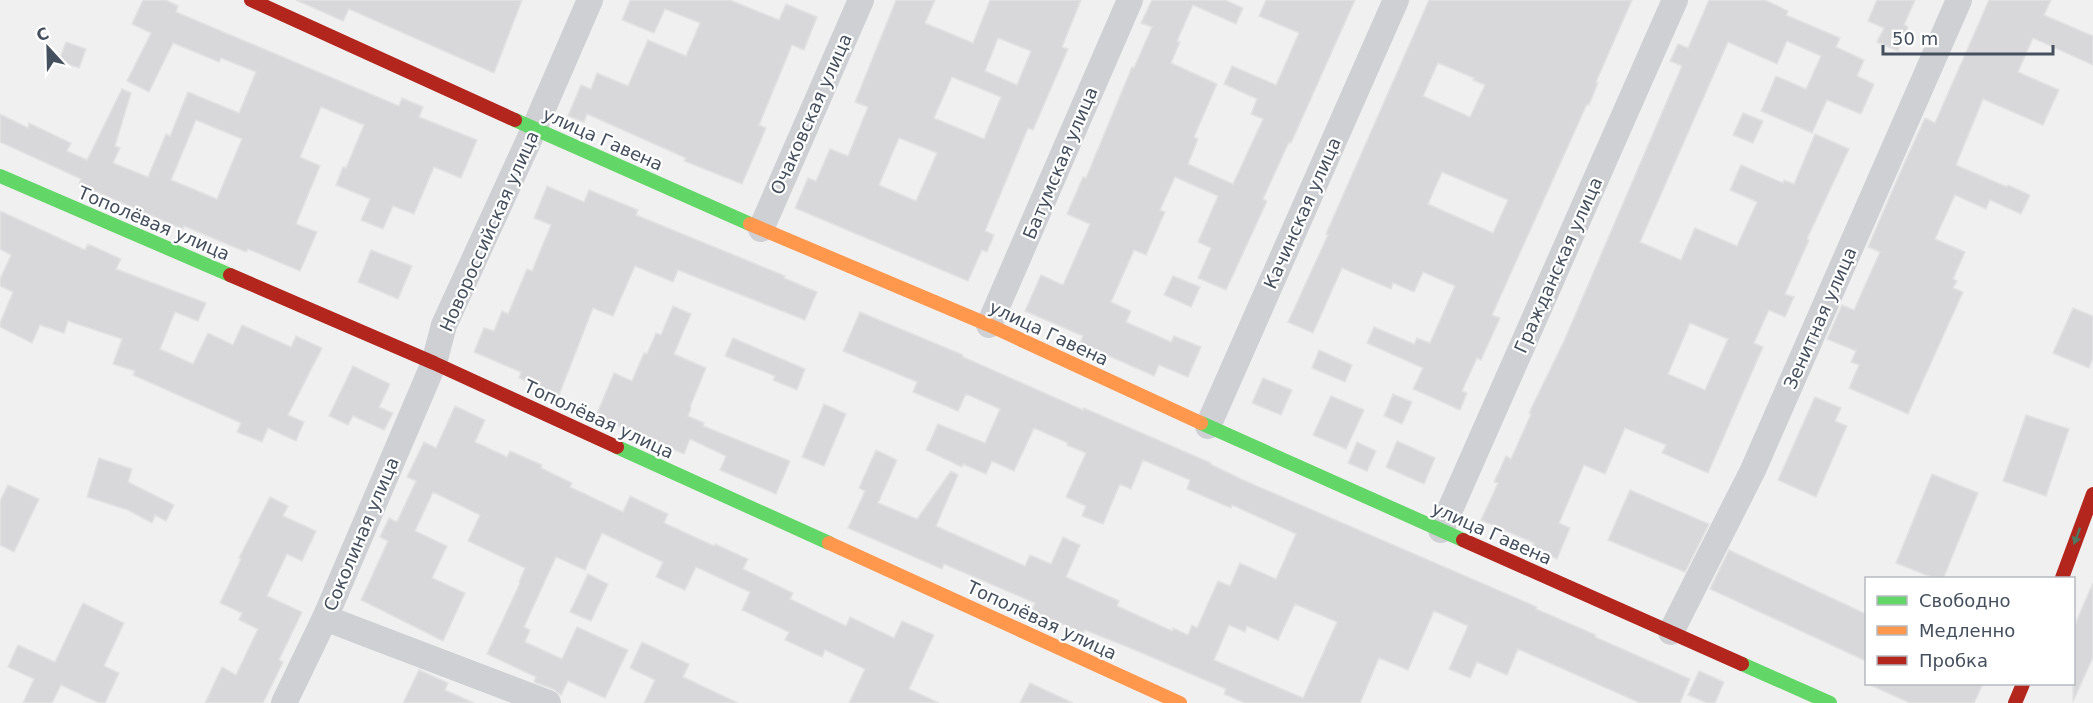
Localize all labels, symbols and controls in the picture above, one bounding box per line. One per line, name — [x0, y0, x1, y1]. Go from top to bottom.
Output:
north arrow — [18, 18, 78, 78]
scale bar — [1883, 18, 2052, 56]
text: С — [34, 24, 52, 46]
text: 50 m — [1892, 28, 1938, 49]
street label: Очаковская улица — [766, 30, 856, 198]
street label: Батумская улица — [1018, 84, 1102, 242]
street label: улица Гавена — [540, 103, 666, 175]
street label: Новороссийская улица — [435, 127, 543, 335]
street label: Качинская улица — [1259, 134, 1345, 292]
street label: Гражданская улица — [1510, 174, 1606, 356]
street label: Тополёвая улица — [74, 181, 233, 264]
street label: Зенитная улица — [1779, 244, 1861, 392]
street label: улица Гавена — [986, 296, 1112, 370]
street label: Тополёвая улица — [520, 375, 677, 463]
street label: Соколиная улица — [319, 454, 403, 614]
street label: улица Гавена — [1429, 497, 1555, 569]
one-way arrow — [2072, 527, 2082, 545]
street label: Тополёвая улица — [963, 576, 1120, 664]
legend — [1865, 577, 2075, 685]
text: Свободно — [1919, 590, 2011, 611]
text: Медленно — [1919, 620, 2015, 641]
text: Пробка — [1919, 650, 1988, 671]

